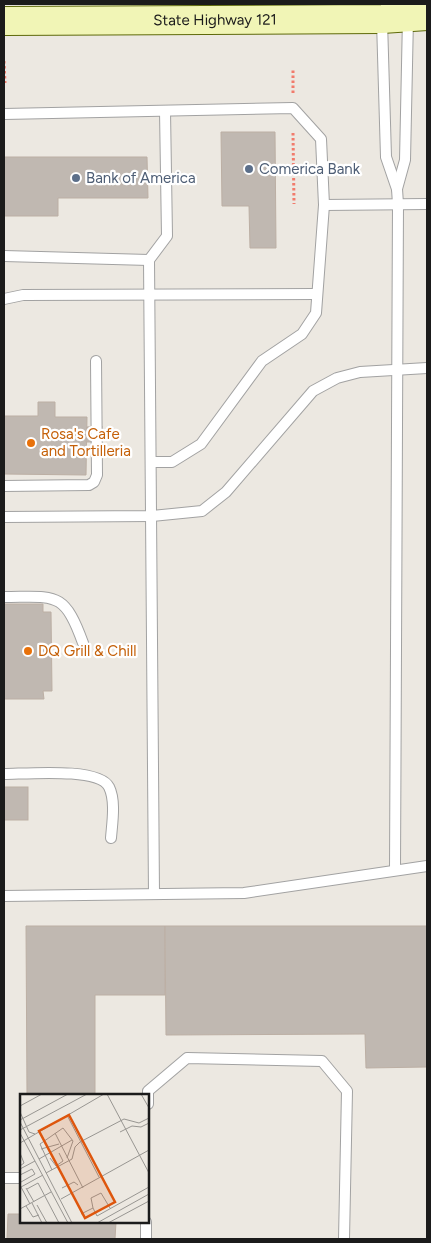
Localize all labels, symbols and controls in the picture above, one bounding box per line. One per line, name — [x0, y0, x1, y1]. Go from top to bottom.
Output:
street label: State Highway 121 — [153, 11, 277, 29]
place label: Comerica Bank — [259, 160, 361, 178]
marker: Comerica Bank — [243, 163, 255, 175]
place label: Bank of America — [86, 169, 196, 187]
marker: Bank of America — [70, 172, 82, 184]
place label: Rosa's Cafe and Tortilleria — [41, 425, 131, 460]
marker: Rosa's Cafe and Tortilleria — [25, 437, 37, 449]
place label: DQ Grill & Chill — [38, 642, 137, 660]
marker: DQ Grill & Chill — [22, 645, 34, 657]
inset map — [20, 1094, 149, 1223]

